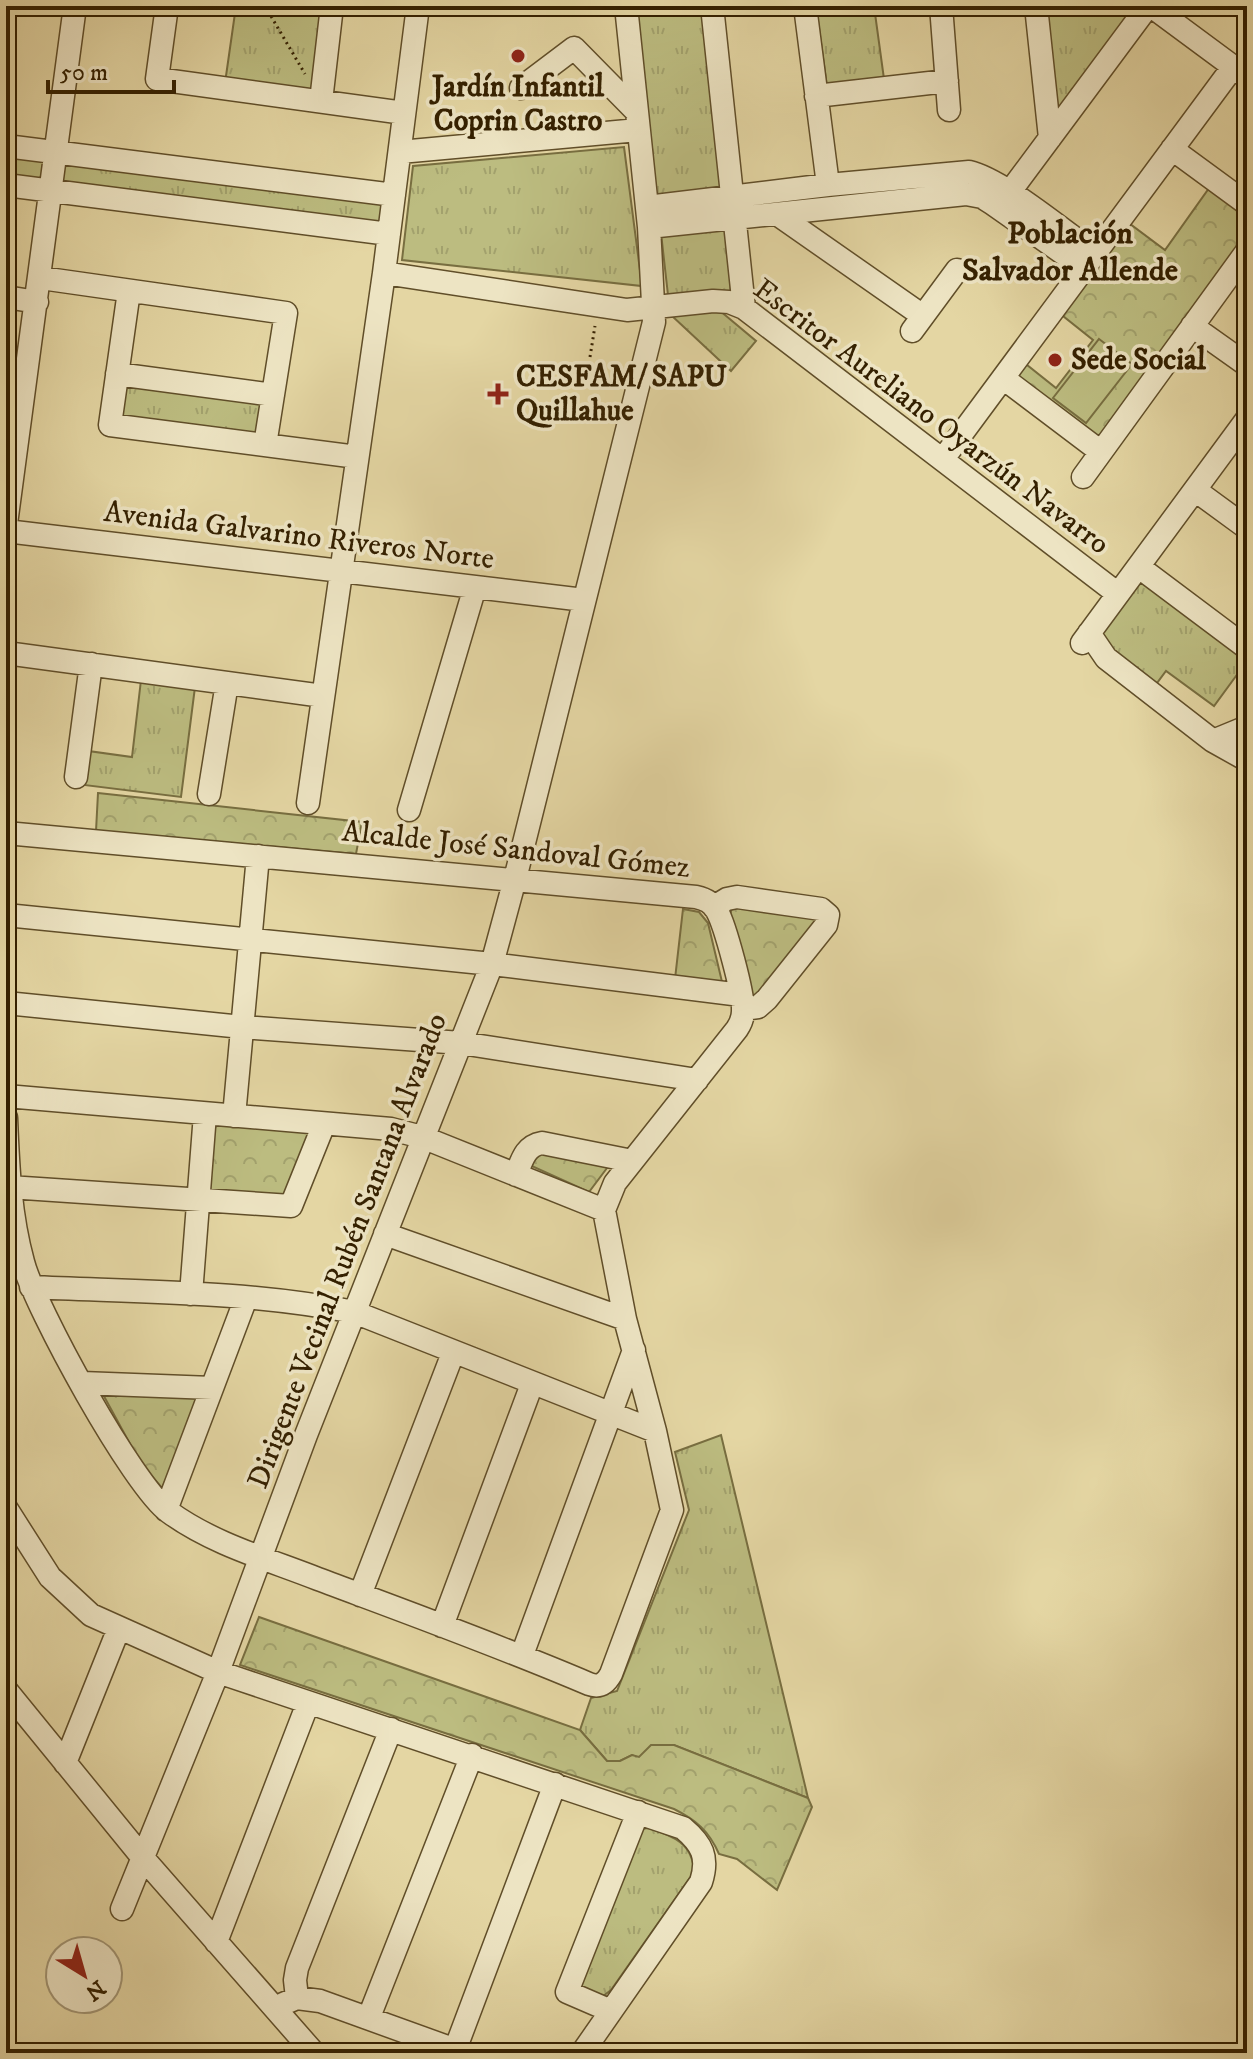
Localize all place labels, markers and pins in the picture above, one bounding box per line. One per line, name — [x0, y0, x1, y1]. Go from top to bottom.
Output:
marker: Jardín Infantil Coprin Castro — [509, 47, 527, 65]
place label: Jardín Infantil Coprin Castro — [429, 69, 605, 140]
place label: Sede Social — [1071, 342, 1207, 379]
marker: Sede Social — [1046, 351, 1064, 369]
place label: CESFAM/ SAPU Quillahue — [516, 359, 727, 430]
marker: CESFAM/ SAPU Quillahue — [487, 383, 509, 405]

